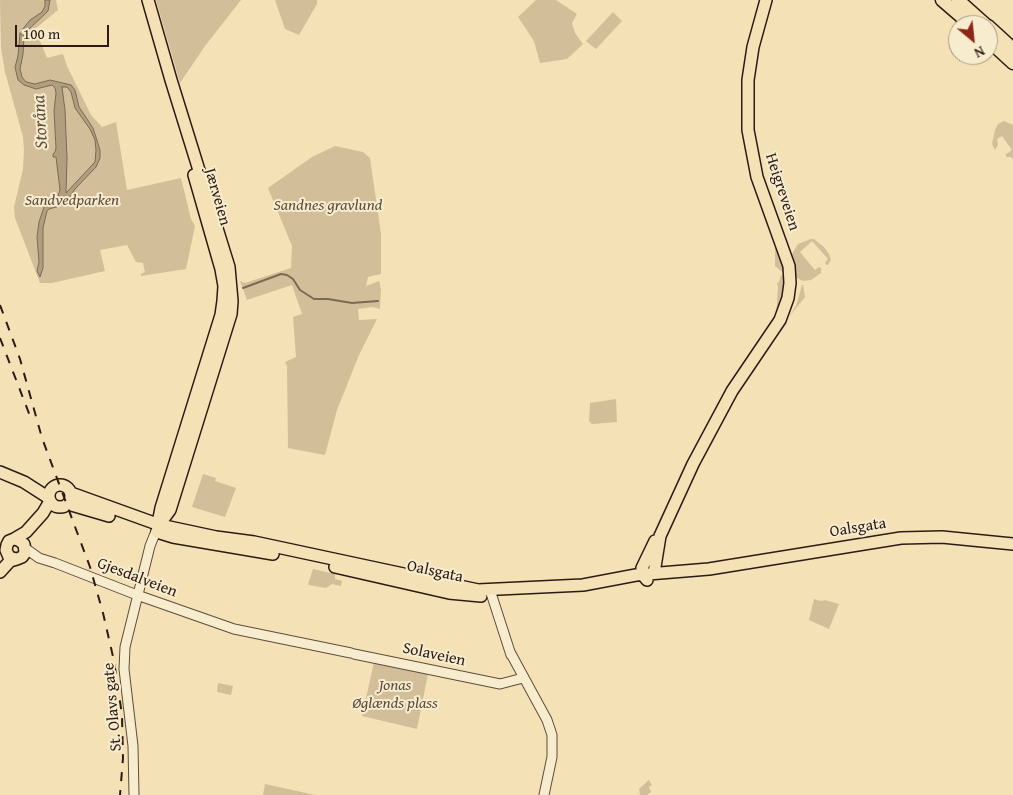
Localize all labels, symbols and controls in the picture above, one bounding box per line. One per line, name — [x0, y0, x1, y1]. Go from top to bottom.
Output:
scale bar — [18, 15, 111, 47]
north arrow — [948, 15, 998, 65]
text: 100 m — [23, 23, 60, 44]
text: N — [971, 41, 988, 63]
water label: Storåna — [29, 95, 53, 149]
street label: Heigreveien — [760, 151, 804, 233]
street label: Jærveien — [200, 166, 234, 228]
park label: Sandvedparken — [25, 191, 119, 211]
park label: Sandnes gravlund — [274, 196, 382, 216]
street label: Oalsgata — [828, 514, 888, 542]
street label: Gjesdalveien — [94, 554, 180, 602]
street label: Oalsgata — [405, 557, 465, 587]
street label: Solaveien — [401, 639, 467, 671]
street label: St. Olavs gate — [100, 662, 126, 752]
park label: Jonas Øglænds plass — [352, 676, 438, 714]

